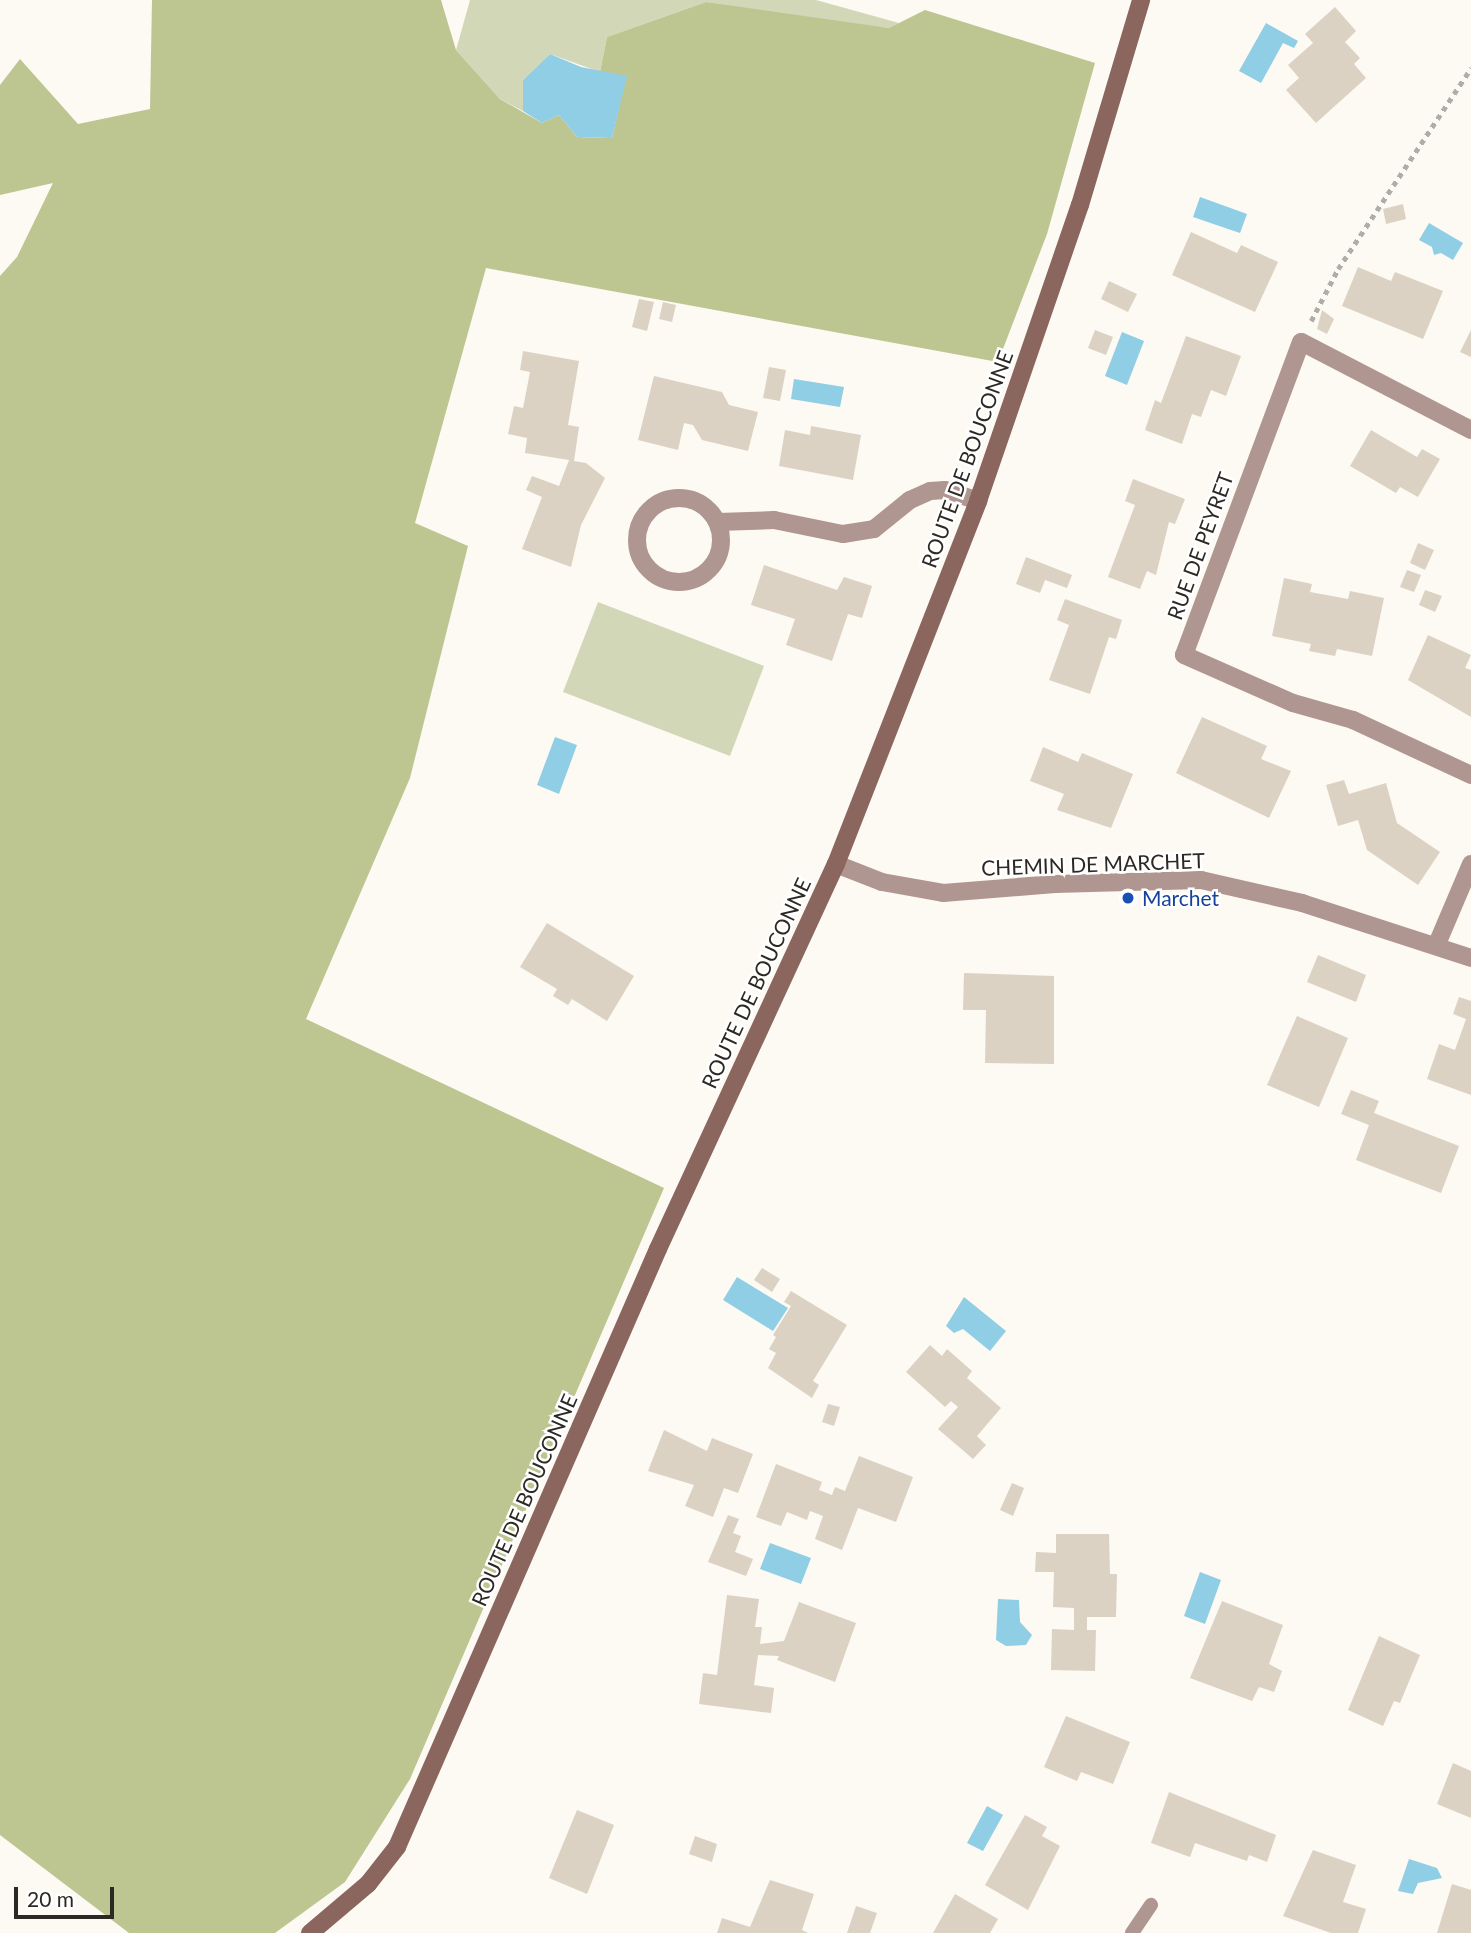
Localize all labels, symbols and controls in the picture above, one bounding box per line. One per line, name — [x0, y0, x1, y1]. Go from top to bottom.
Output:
street label: ROUTE DE BOUCONNE — [916, 347, 1018, 571]
street label: RUE DE PEYRET — [1162, 469, 1238, 623]
street label: CHEMIN DE MARCHET — [981, 848, 1205, 880]
street label: ROUTE DE BOUCONNE — [696, 874, 816, 1092]
place label: Marchet — [1142, 885, 1219, 911]
marker: Marchet — [1120, 890, 1136, 906]
street label: ROUTE DE BOUCONNE — [466, 1390, 582, 1610]
scale bar — [18, 1874, 117, 1918]
text: 20 m — [27, 1886, 74, 1911]

